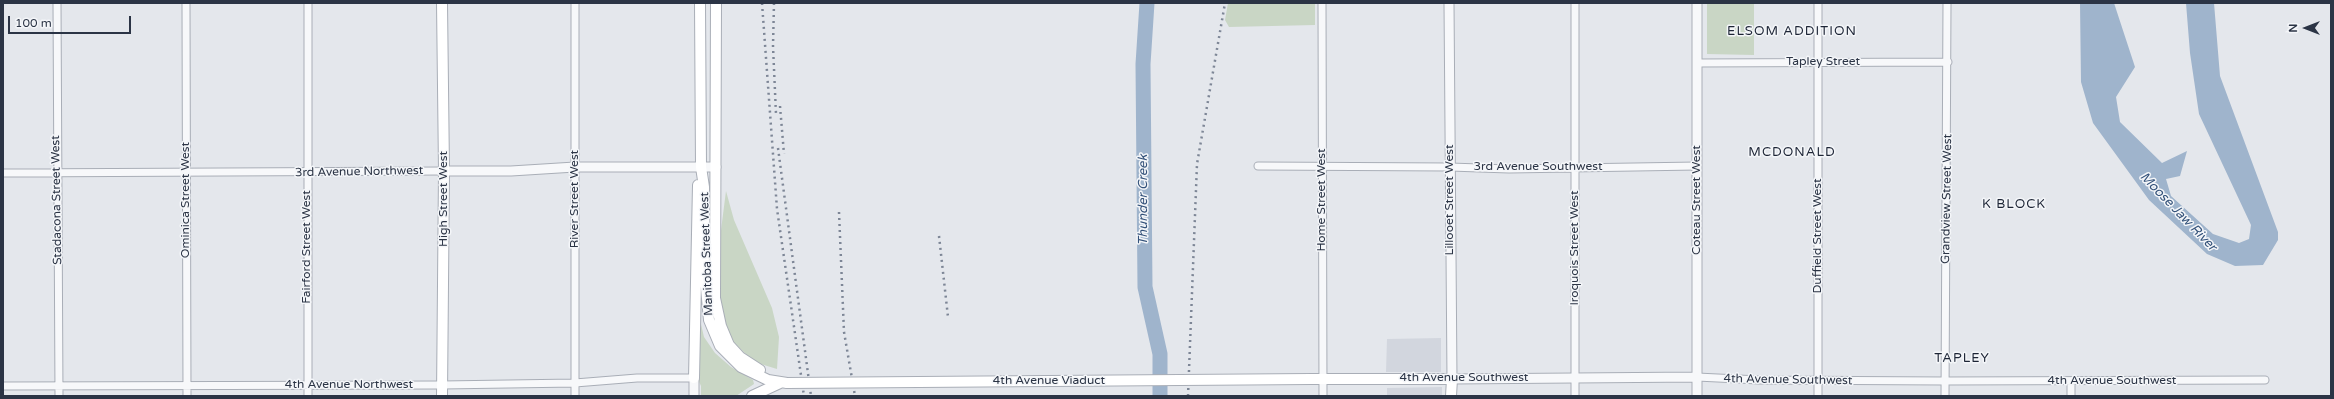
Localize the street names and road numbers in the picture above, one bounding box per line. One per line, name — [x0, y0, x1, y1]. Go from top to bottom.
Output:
street label: Tapley Street — [1786, 55, 1860, 69]
street label: Grandview Street West — [1939, 134, 1955, 264]
street label: Stadacona Street West — [49, 135, 65, 265]
street label: Ominica Street West — [179, 142, 193, 258]
street label: Lillooet Street West — [1443, 144, 1457, 256]
street label: Coteau Street West — [1690, 145, 1704, 255]
street label: Home Street West — [1315, 148, 1329, 252]
street label: River Street West — [568, 150, 582, 248]
street label: High Street West — [437, 151, 451, 247]
street label: 3rd Avenue Southwest — [1474, 160, 1602, 174]
street label: 3rd Avenue Northwest — [295, 164, 423, 180]
street label: Duffield Street West — [1811, 178, 1825, 294]
street label: Fairford Street West — [300, 190, 314, 304]
street label: Iroquois Street West — [1568, 190, 1582, 306]
street label: Manitoba Street West — [698, 192, 716, 316]
street label: 4th Avenue Southwest — [1400, 371, 1528, 385]
street label: 4th Avenue Southwest — [1723, 372, 1853, 388]
street label: 4th Avenue Viaduct — [993, 374, 1105, 388]
street label: 4th Avenue Southwest — [2048, 374, 2176, 388]
street label: 4th Avenue Northwest — [285, 378, 413, 392]

